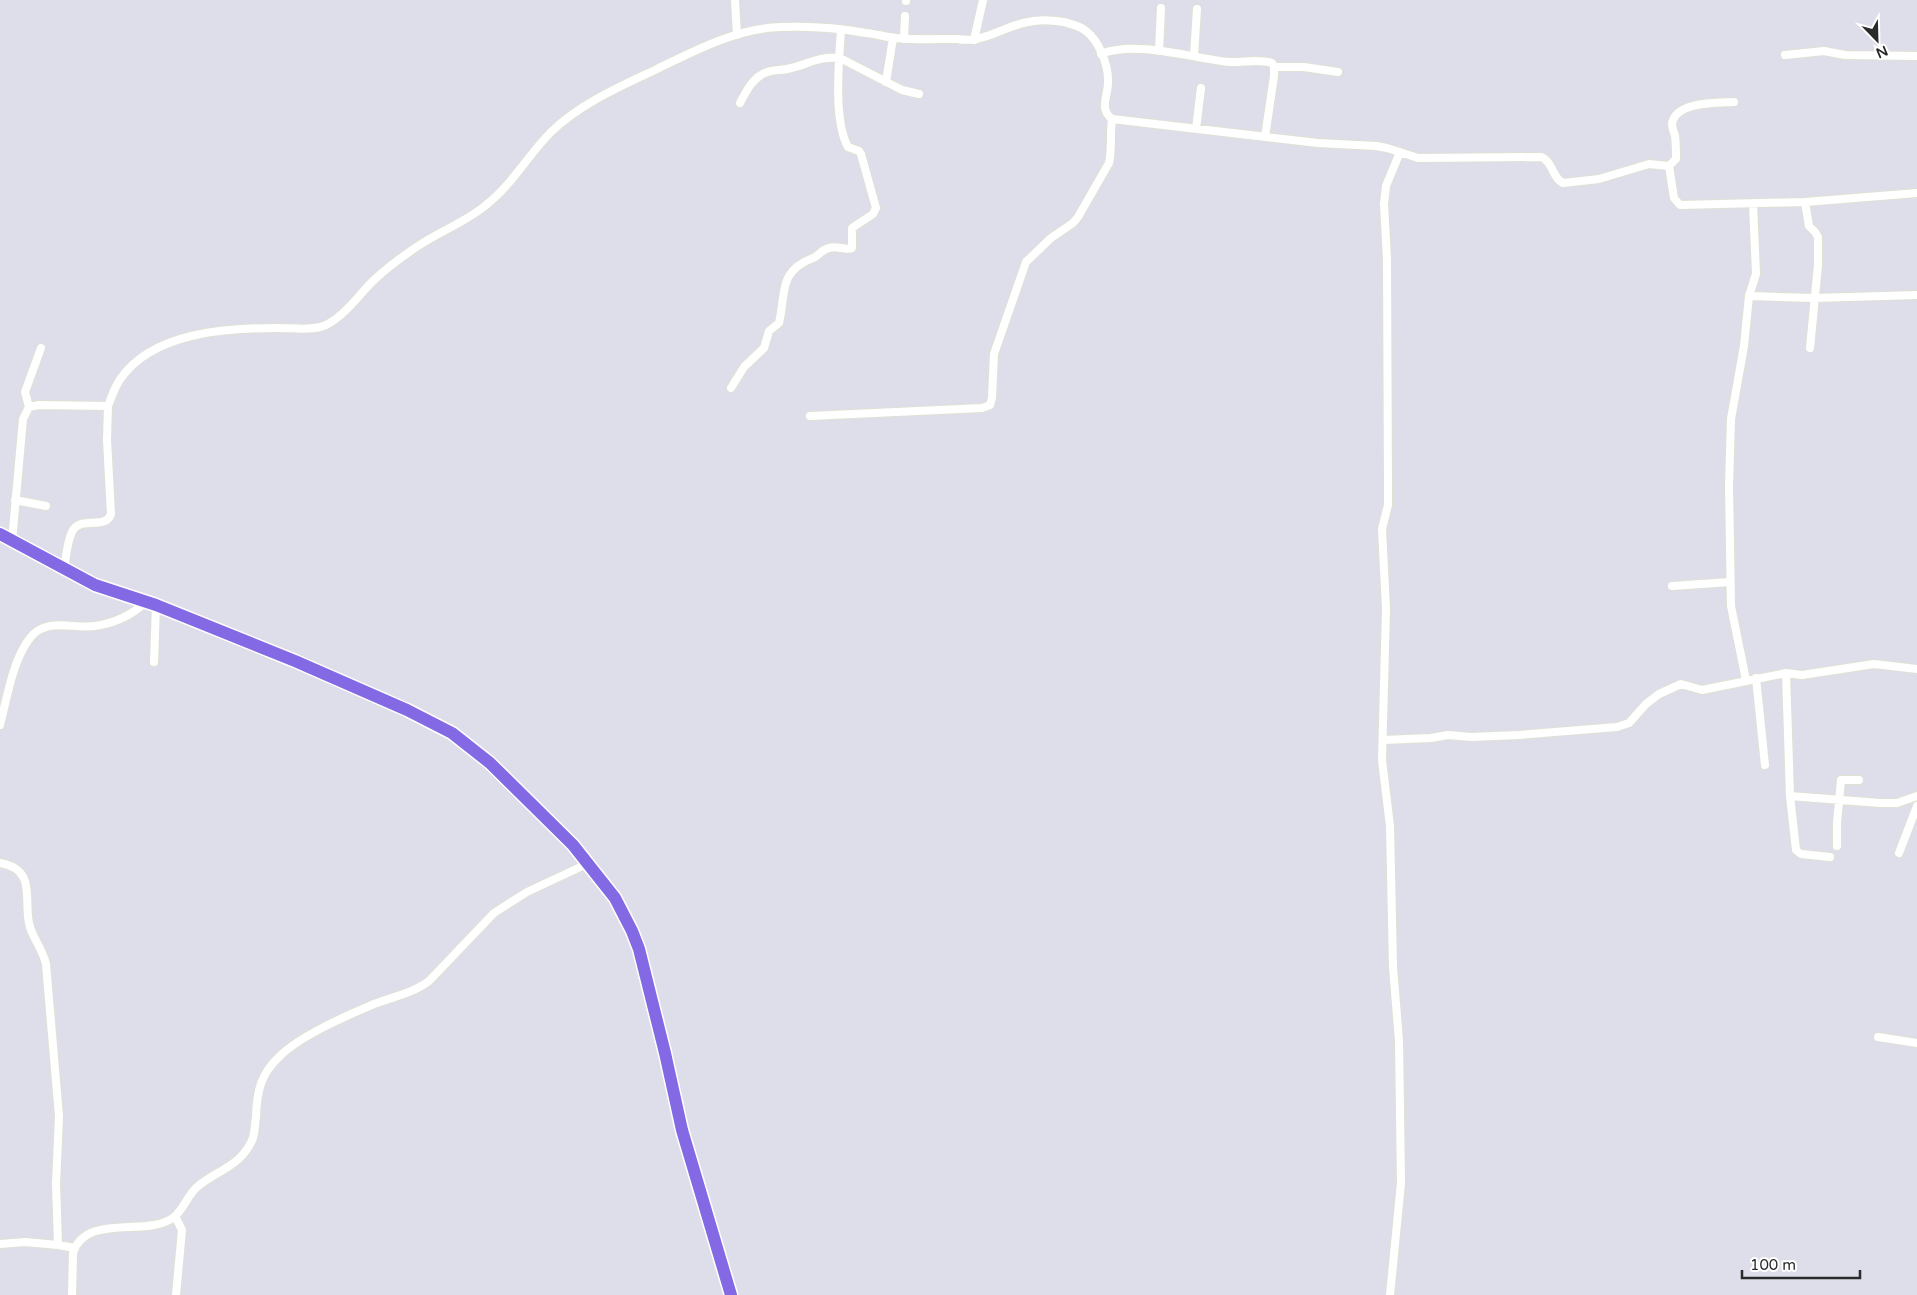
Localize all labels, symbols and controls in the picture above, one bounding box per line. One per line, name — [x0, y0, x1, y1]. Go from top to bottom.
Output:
north arrow — [1852, 15, 1902, 65]
text: N — [1873, 41, 1890, 62]
scale bar — [1742, 1248, 1860, 1280]
text: 100 m — [1750, 1256, 1796, 1274]

